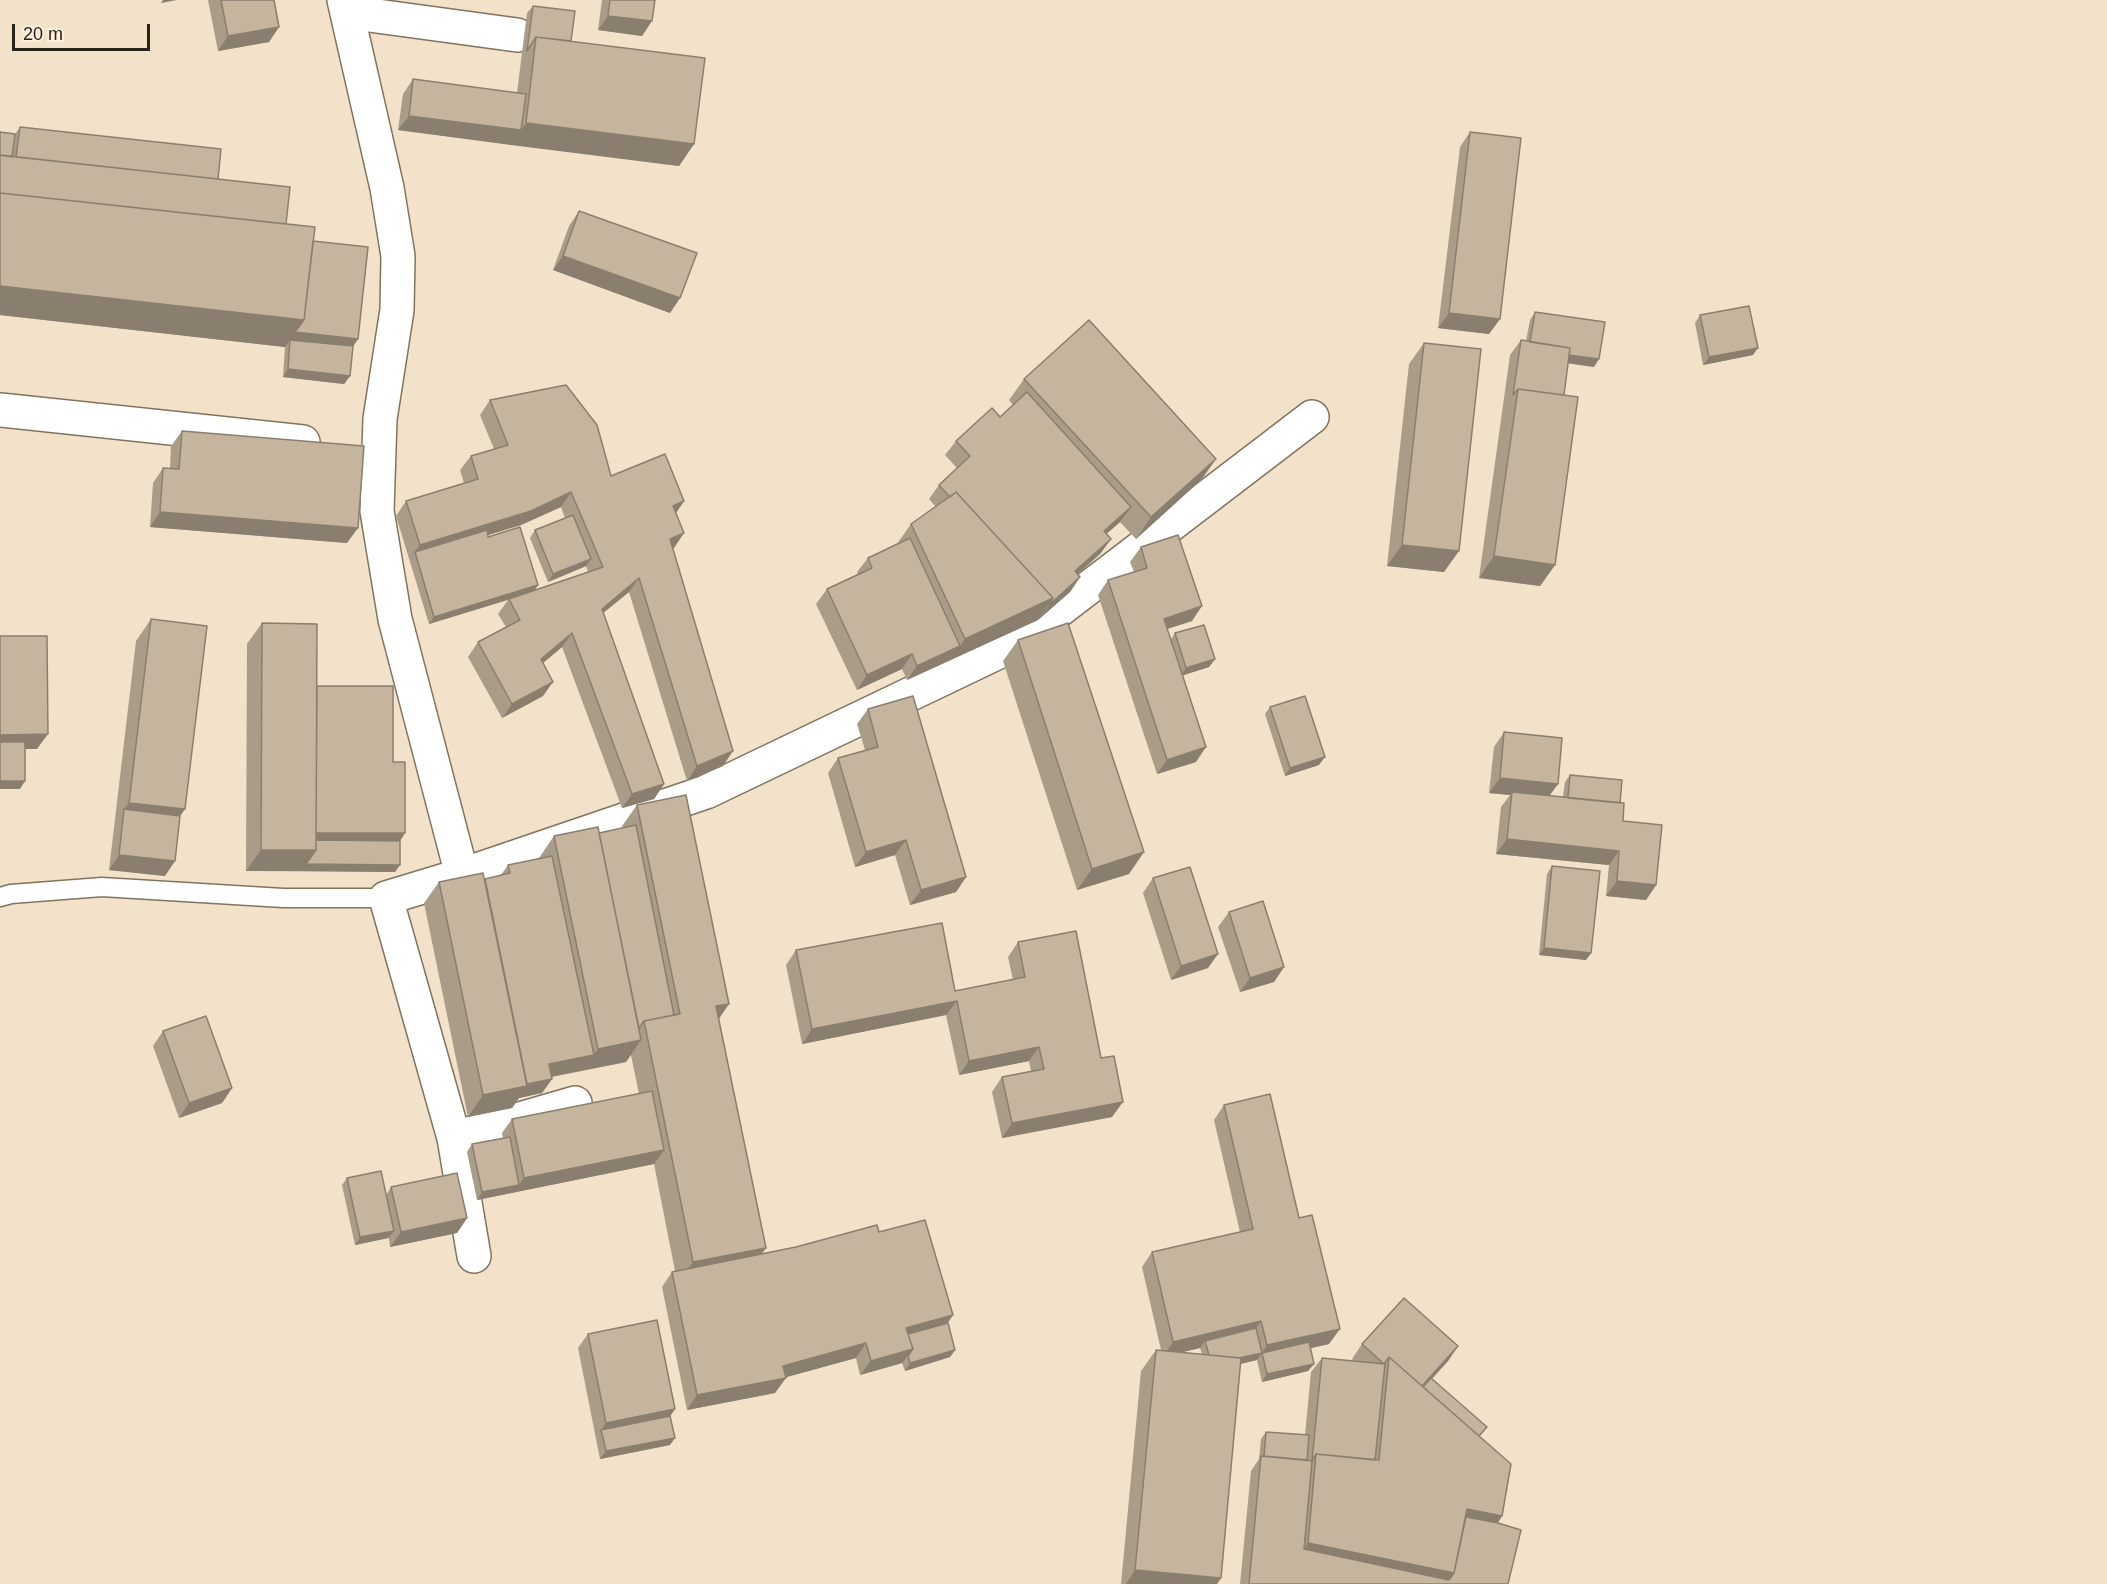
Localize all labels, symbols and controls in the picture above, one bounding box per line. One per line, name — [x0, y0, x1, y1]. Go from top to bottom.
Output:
scale bar — [15, 12, 153, 50]
text: 20 m — [23, 24, 63, 44]

